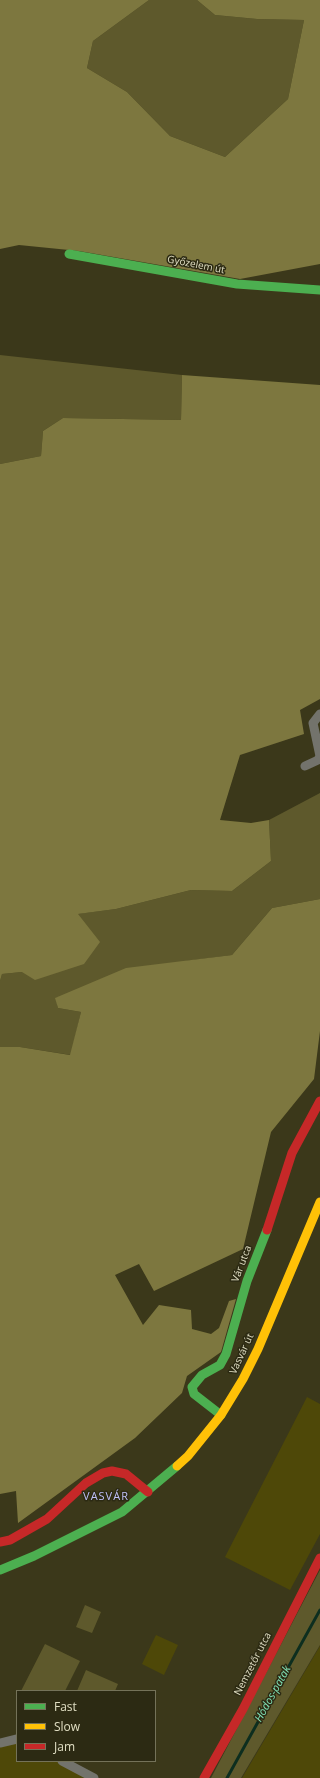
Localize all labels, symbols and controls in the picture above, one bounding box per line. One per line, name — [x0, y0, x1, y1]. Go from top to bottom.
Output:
street label: Győzelem út — [166, 254, 226, 276]
street label: Vár utca — [230, 1244, 254, 1284]
street label: Vasvár út — [227, 1332, 257, 1376]
district label: VASVÁR — [83, 1490, 129, 1504]
street label: Nemzetőr utca — [232, 1631, 274, 1697]
water label: Hódos-patak — [252, 1664, 294, 1724]
legend — [16, 1690, 156, 1762]
text: Fast — [54, 1698, 77, 1715]
text: Slow — [54, 1718, 80, 1735]
text: Jam — [54, 1738, 75, 1755]

